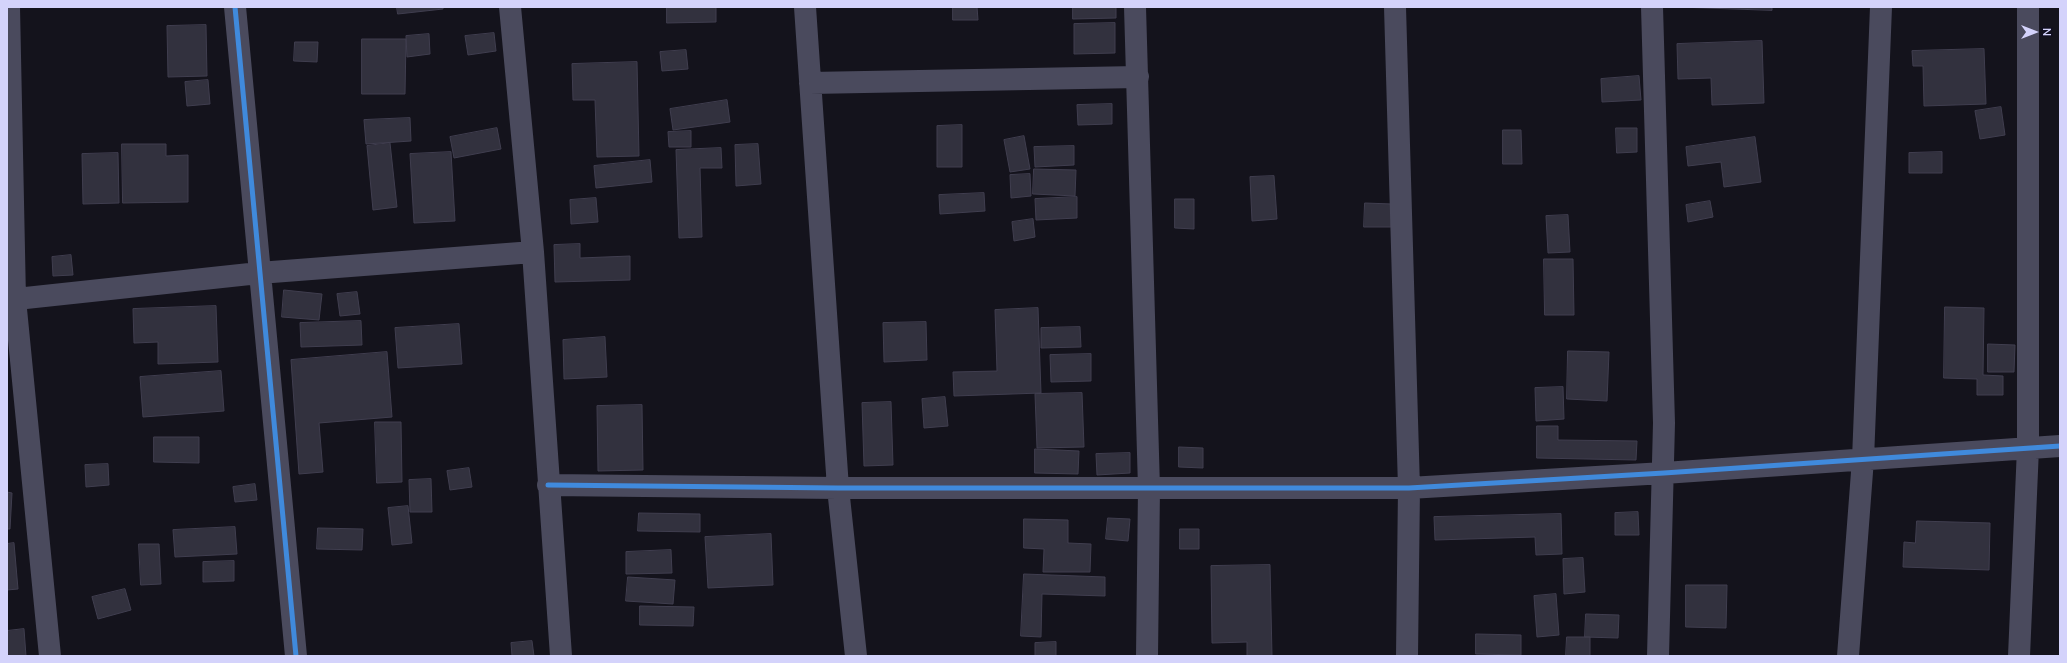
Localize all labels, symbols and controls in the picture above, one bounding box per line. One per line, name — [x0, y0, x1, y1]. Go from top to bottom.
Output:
north arrow — [2015, 12, 2055, 52]
text: N — [2041, 28, 2054, 36]

